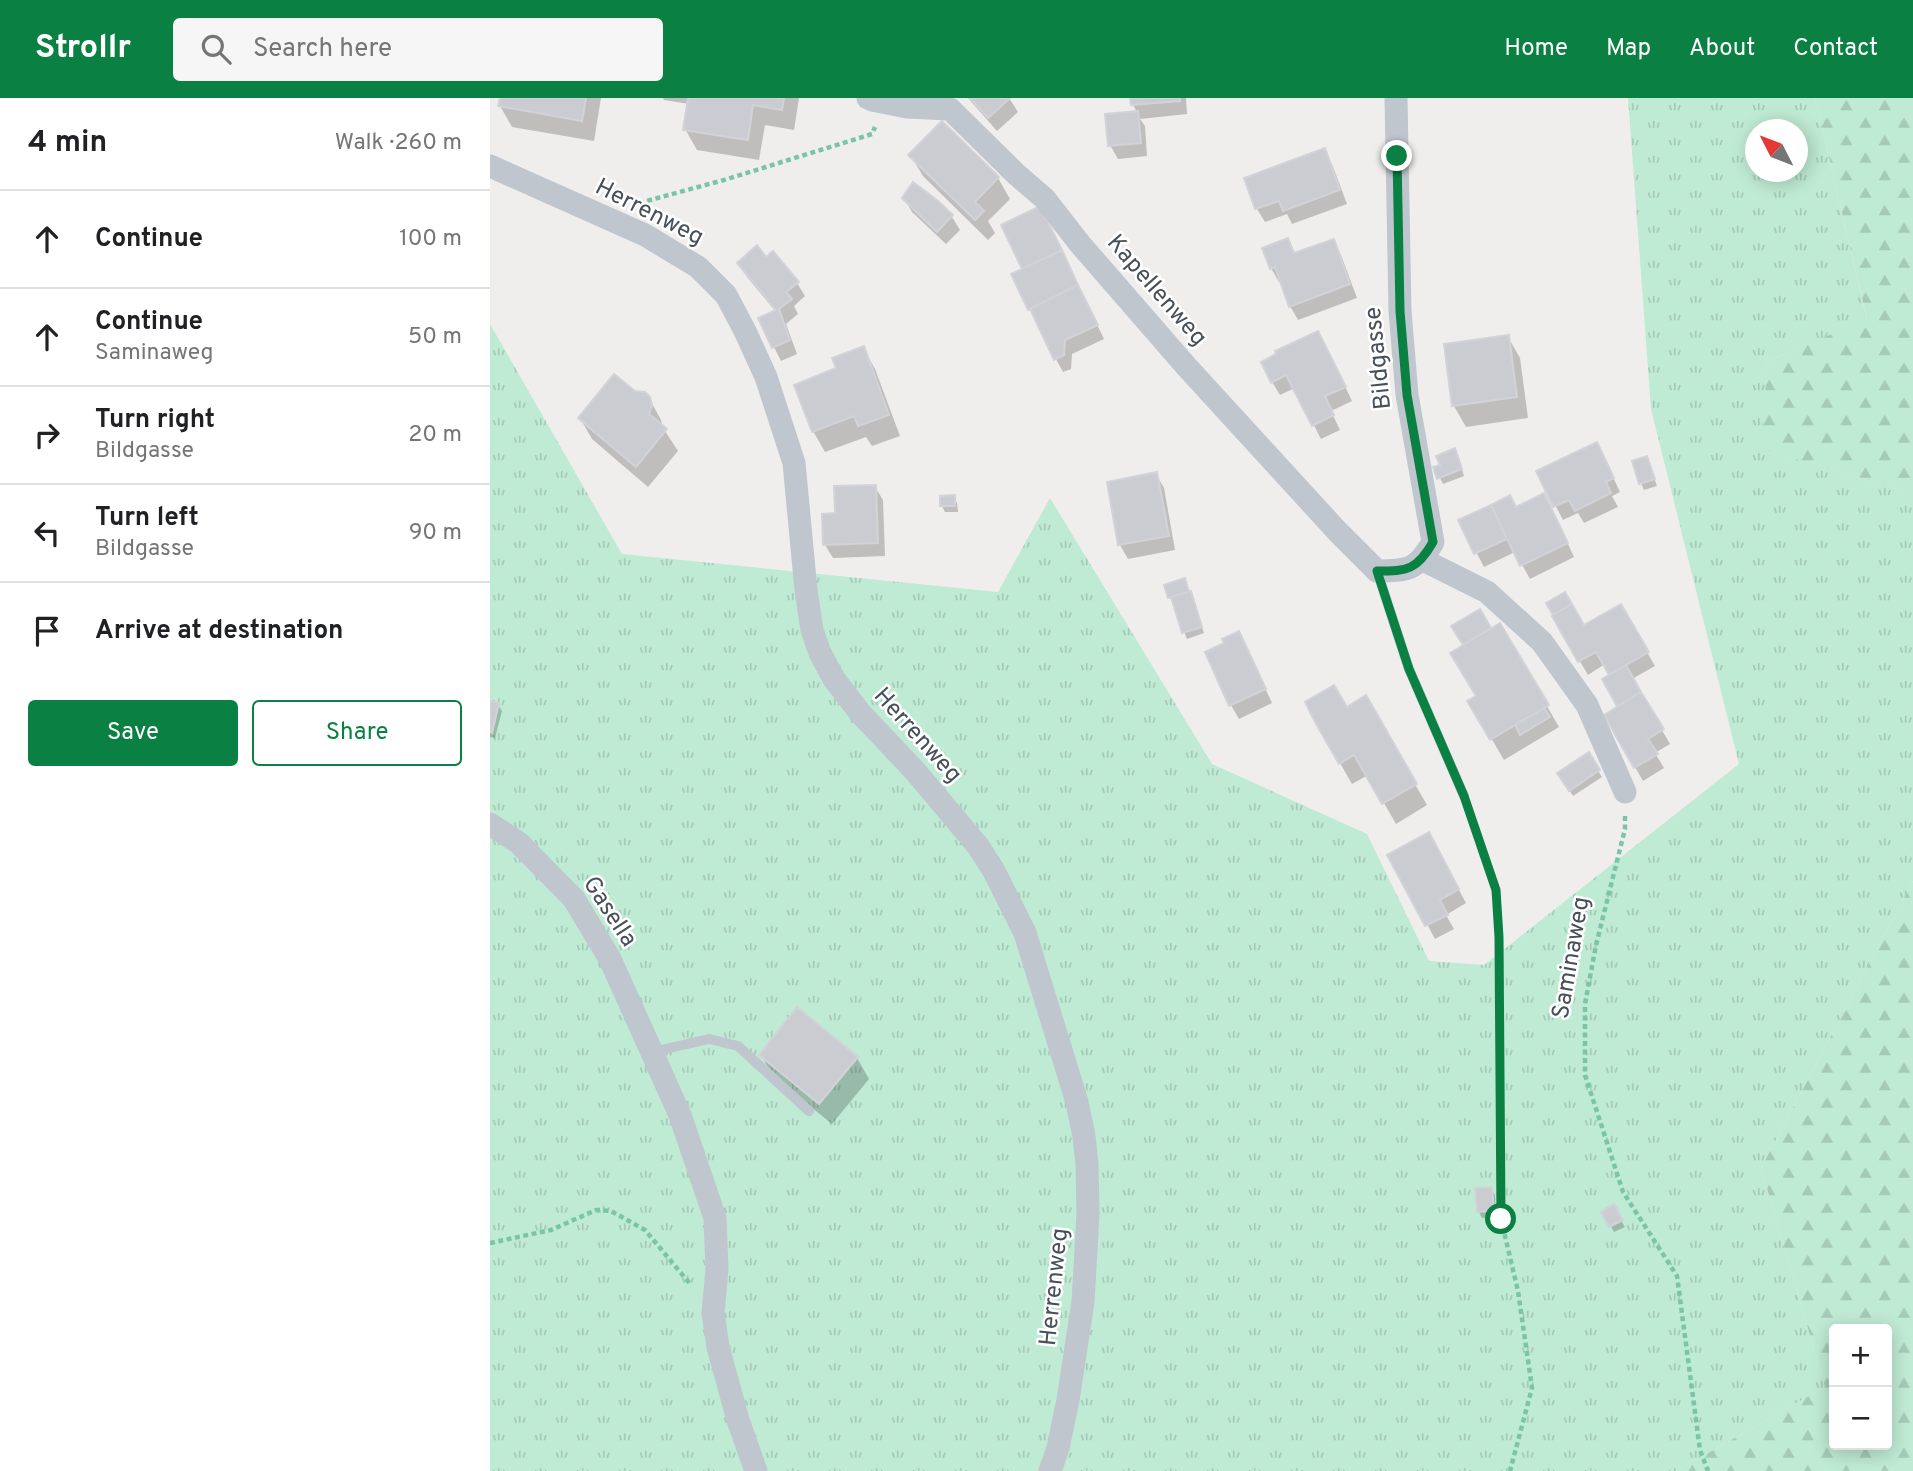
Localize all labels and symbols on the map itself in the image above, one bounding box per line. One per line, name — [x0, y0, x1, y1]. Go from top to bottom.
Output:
north arrow — [1745, 119, 1808, 182]
route end — [1381, 140, 1412, 171]
street label: Herrenweg — [590, 173, 708, 253]
street label: Kapellenweg — [1099, 229, 1213, 353]
street label: Bildgasse — [1359, 305, 1399, 411]
street label: Herrenweg — [866, 682, 968, 790]
street label: Gasella — [575, 871, 643, 953]
street label: Saminaweg — [1547, 895, 1597, 1021]
route start — [1485, 1203, 1516, 1234]
street label: Herrenweg — [1034, 1227, 1076, 1347]

